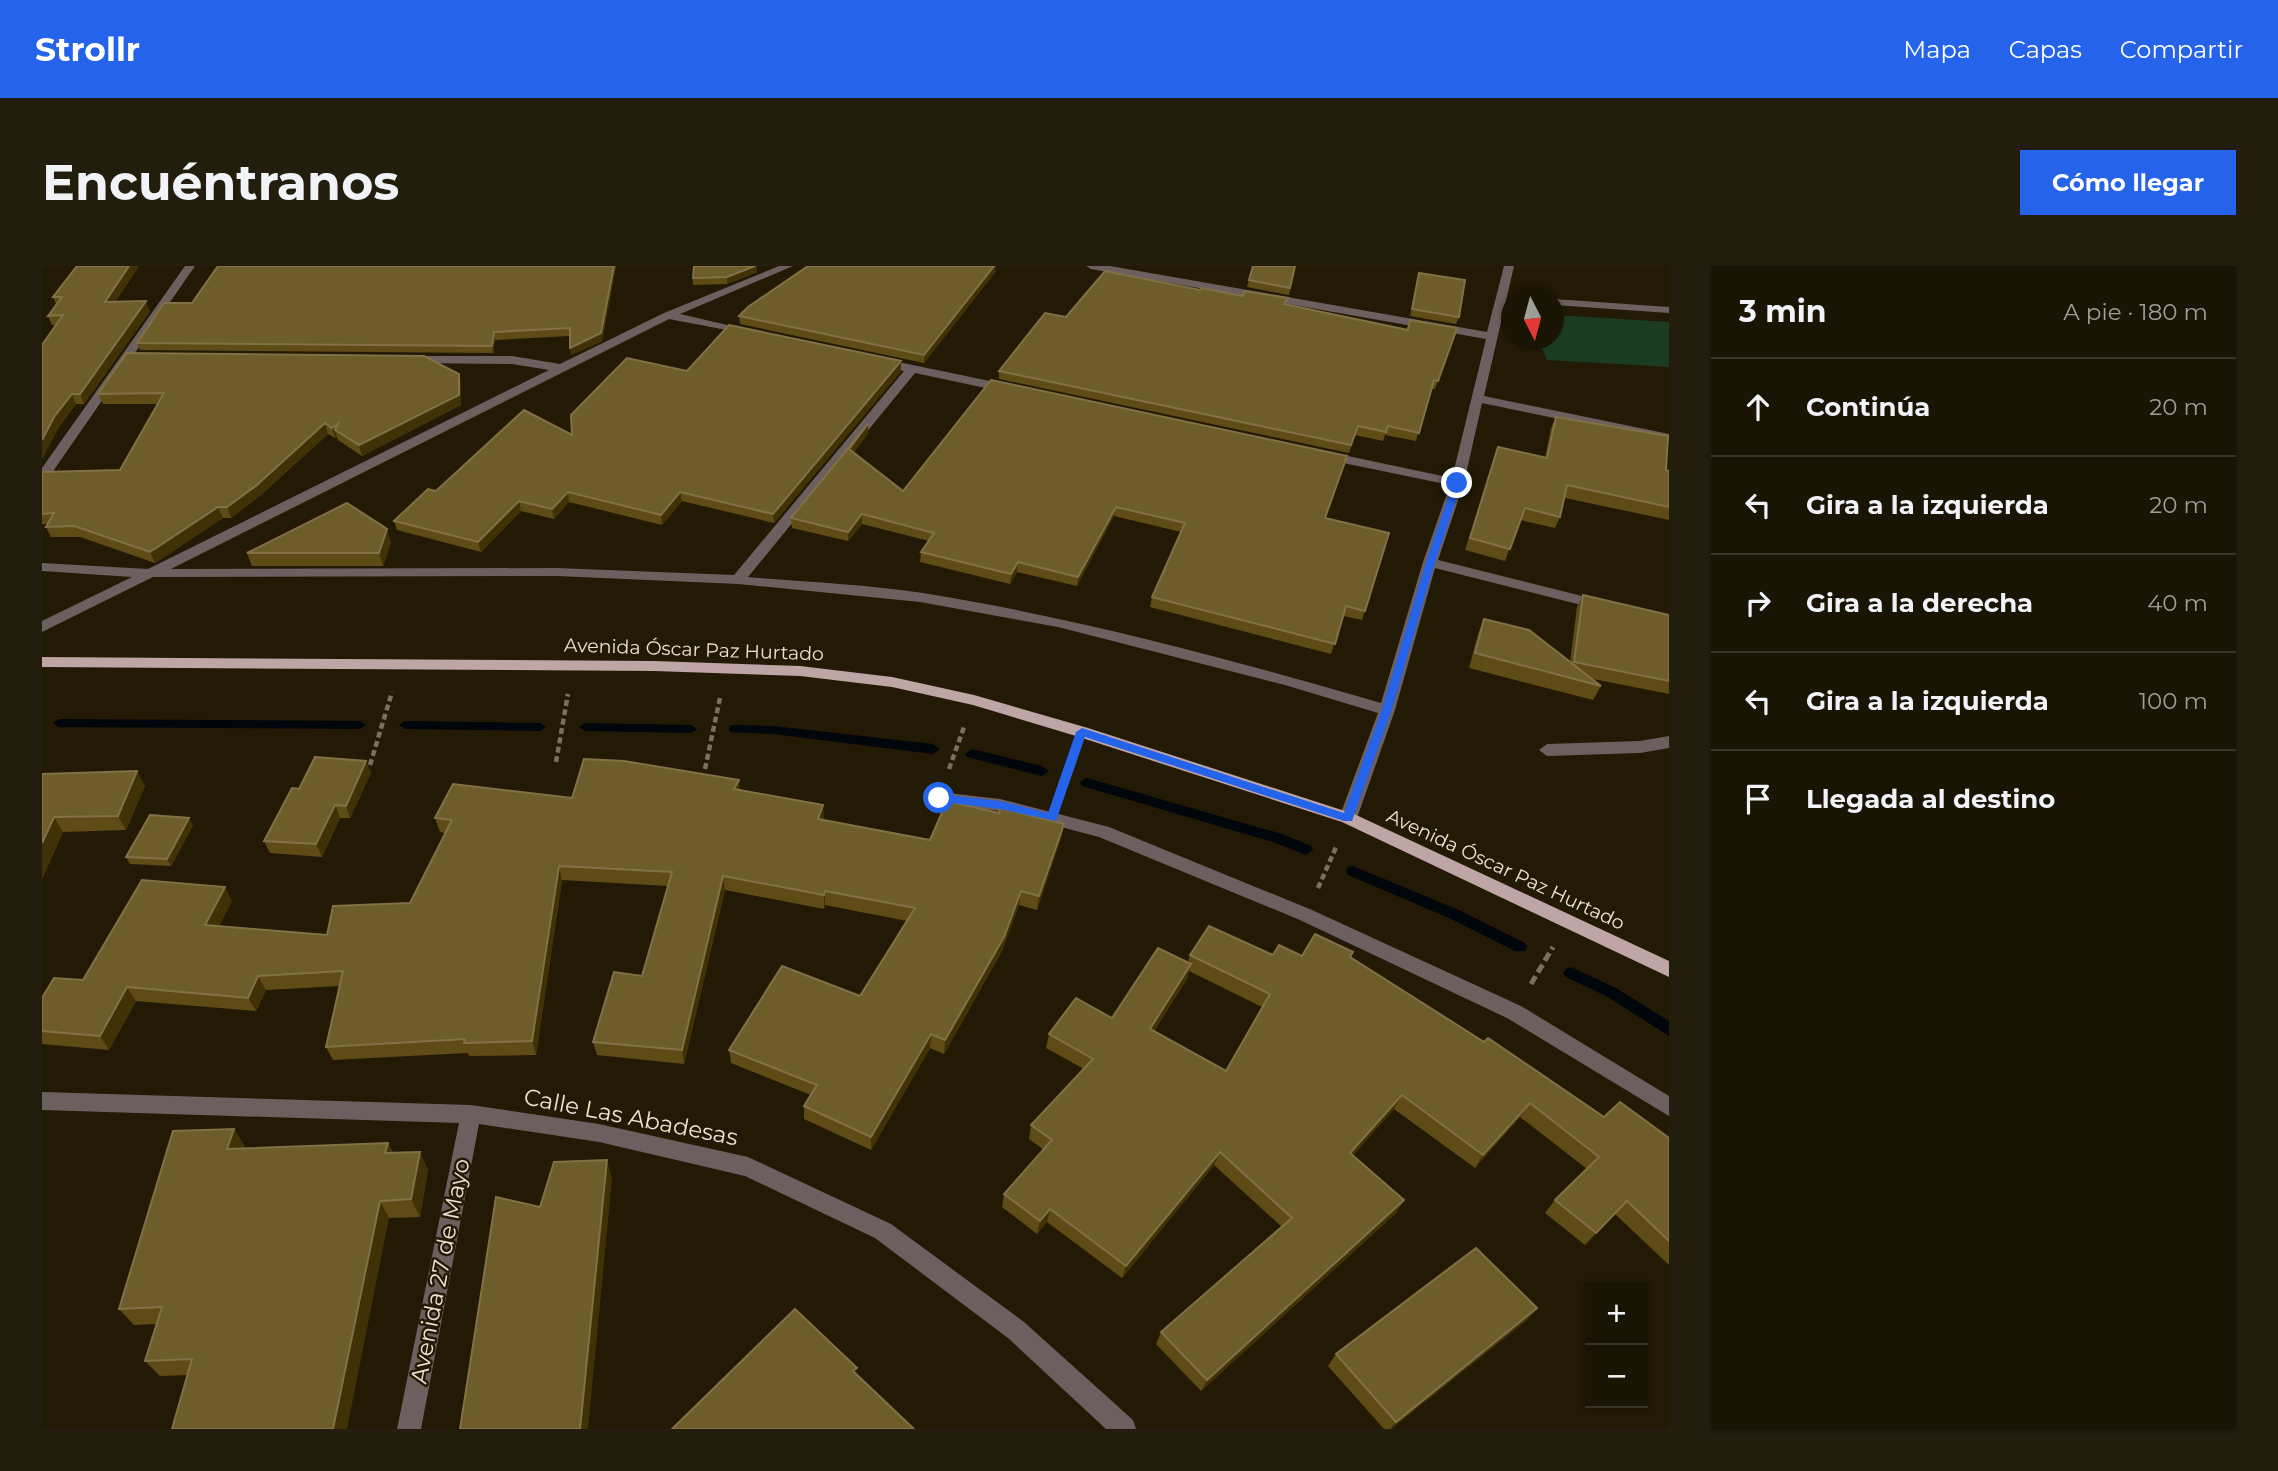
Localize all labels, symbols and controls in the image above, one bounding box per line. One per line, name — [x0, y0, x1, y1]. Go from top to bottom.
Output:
text: Strollr — [35, 29, 140, 69]
text: Mapa — [1903, 35, 1971, 64]
text: Capas — [2009, 35, 2082, 64]
text: Compartir — [2120, 35, 2243, 64]
button: Cómo llegar — [2020, 150, 2236, 215]
text: Encuéntranos — [42, 153, 399, 212]
north arrow — [1501, 287, 1564, 350]
text: 3 min — [1739, 293, 1826, 330]
text: A pie · 180 m — [2063, 298, 2208, 326]
icon: ahead — [1739, 388, 1777, 426]
text: Continúa — [1806, 391, 1930, 423]
text: 20 m — [2149, 393, 2208, 421]
route end — [1441, 467, 1472, 498]
icon: left — [1739, 486, 1777, 524]
text: Gira a la izquierda — [1806, 489, 2049, 521]
text: 20 m — [2149, 491, 2208, 519]
icon: right — [1739, 584, 1777, 622]
text: Gira a la derecha — [1806, 587, 2033, 619]
text: 40 m — [2147, 589, 2208, 617]
street label: Avenida Óscar Paz Hurtado — [564, 633, 824, 666]
icon: left — [1739, 682, 1777, 720]
text: Gira a la izquierda — [1806, 685, 2049, 717]
text: 100 m — [2139, 687, 2208, 715]
icon: arrive — [1739, 780, 1777, 818]
route start — [923, 782, 954, 813]
text: Llegada al destino — [1806, 783, 2055, 815]
street label: Avenida Óscar Paz Hurtado — [1383, 804, 1629, 935]
street label: Calle Las Abadesas — [522, 1083, 740, 1151]
street label: Avenida 27 de Mayo — [404, 1156, 476, 1386]
map controls — [1585, 1282, 1648, 1408]
button: + — [1585, 1282, 1648, 1345]
button: − — [1585, 1345, 1648, 1408]

